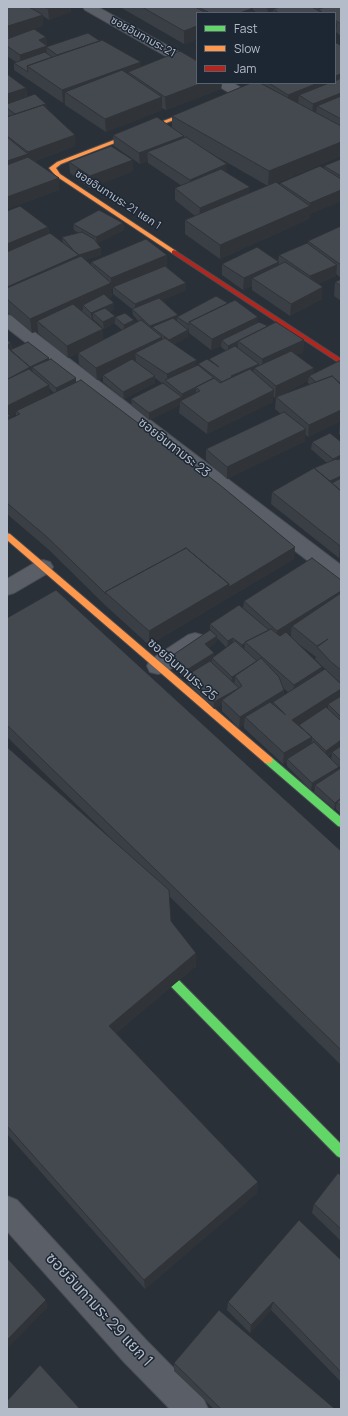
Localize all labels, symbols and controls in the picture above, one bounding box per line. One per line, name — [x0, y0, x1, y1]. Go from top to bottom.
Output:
legend — [196, 12, 336, 84]
street label: ซอยอินทามระ 21 — [108, 14, 178, 60]
text: Fast — [234, 20, 258, 37]
text: Slow — [234, 40, 260, 57]
text: Jam — [234, 60, 256, 77]
street label: ซอยอินทามระ 21 แยก 1 — [73, 167, 163, 233]
street label: ซอยอินทามระ 23 — [135, 415, 213, 481]
street label: ซอยอินทามระ 25 — [144, 635, 220, 705]
street label: ซอยอินทามระ 29 แยก 1 — [41, 1249, 157, 1371]

